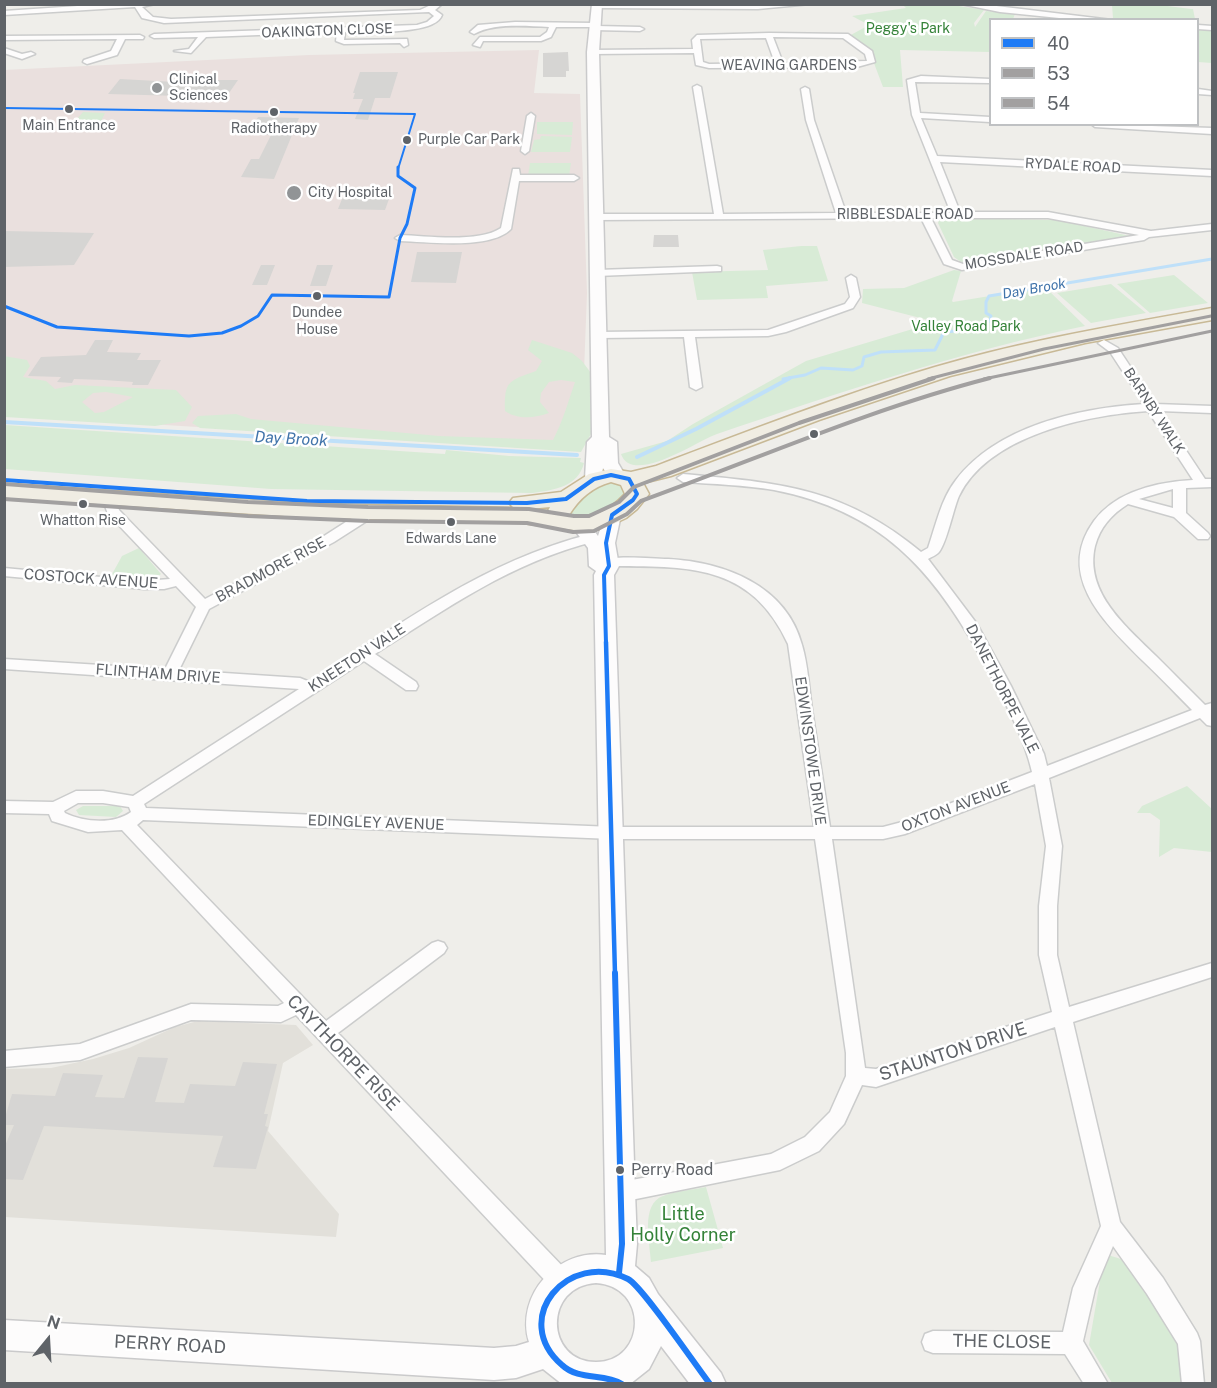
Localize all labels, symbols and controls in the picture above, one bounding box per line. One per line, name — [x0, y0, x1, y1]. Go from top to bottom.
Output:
legend — [989, 18, 1199, 126]
street label: OAKINGTON CLOSE — [261, 20, 393, 42]
park label: Peggy's Park — [866, 21, 950, 37]
text: 40 — [1047, 33, 1069, 54]
street label: WEAVING GARDENS — [721, 58, 857, 74]
text: 53 — [1047, 63, 1070, 84]
place label: Clinical Sciences — [169, 72, 228, 104]
marker: Clinical Sciences — [150, 81, 164, 95]
text: 54 — [1047, 93, 1070, 114]
marker: Main Entrance — [63, 103, 75, 115]
marker: Radiotherapy — [268, 106, 280, 118]
place label: Main Entrance — [22, 118, 116, 134]
place label: Radiotherapy — [231, 121, 317, 137]
place label: Purple Car Park — [418, 132, 520, 148]
marker: Purple Car Park — [401, 134, 413, 146]
street label: RYDALE ROAD — [1025, 155, 1121, 177]
marker: City Hospital — [285, 184, 303, 202]
place label: City Hospital — [308, 185, 392, 201]
street label: RIBBLESDALE ROAD — [837, 207, 973, 223]
street label: MOSSDALE ROAD — [964, 238, 1084, 274]
water label: Day Brook — [1001, 275, 1067, 303]
marker: Dundee House — [311, 290, 323, 302]
place label: Dundee House — [292, 305, 342, 338]
park label: Valley Road Park — [911, 319, 1021, 335]
street label: BARNBY WALK — [1120, 365, 1188, 457]
water label: Day Brook — [254, 427, 328, 451]
unlabelled marker — [808, 428, 820, 440]
marker: Whatton Rise — [77, 498, 89, 510]
place label: Whatton Rise — [40, 513, 126, 529]
marker: Edwards Lane — [445, 516, 457, 528]
place label: Edwards Lane — [405, 531, 497, 547]
street label: BRADMORE RISE — [213, 533, 329, 607]
street label: COSTOCK AVENUE — [23, 565, 159, 593]
street label: KNEETON VALE — [305, 620, 409, 696]
street label: DANETHORPE VALE — [962, 621, 1042, 757]
street label: FLINTHAM DRIVE — [95, 661, 221, 687]
street label: EDWINSTOWE DRIVE — [791, 675, 829, 827]
street label: OXTON AVENUE — [899, 778, 1013, 836]
street label: EDINGLEY AVENUE — [307, 812, 445, 834]
street label: CAYTHORPE RISE — [282, 991, 404, 1115]
street label: STAUNTON DRIVE — [876, 1018, 1030, 1086]
place label: Perry Road — [631, 1160, 713, 1180]
marker: Perry Road — [614, 1164, 626, 1176]
park label: Little Holly Corner — [630, 1203, 736, 1246]
north arrow — [18, 1310, 78, 1370]
text: N — [45, 1311, 63, 1333]
street label: THE CLOSE — [952, 1330, 1052, 1354]
street label: PERRY ROAD — [113, 1331, 227, 1359]

